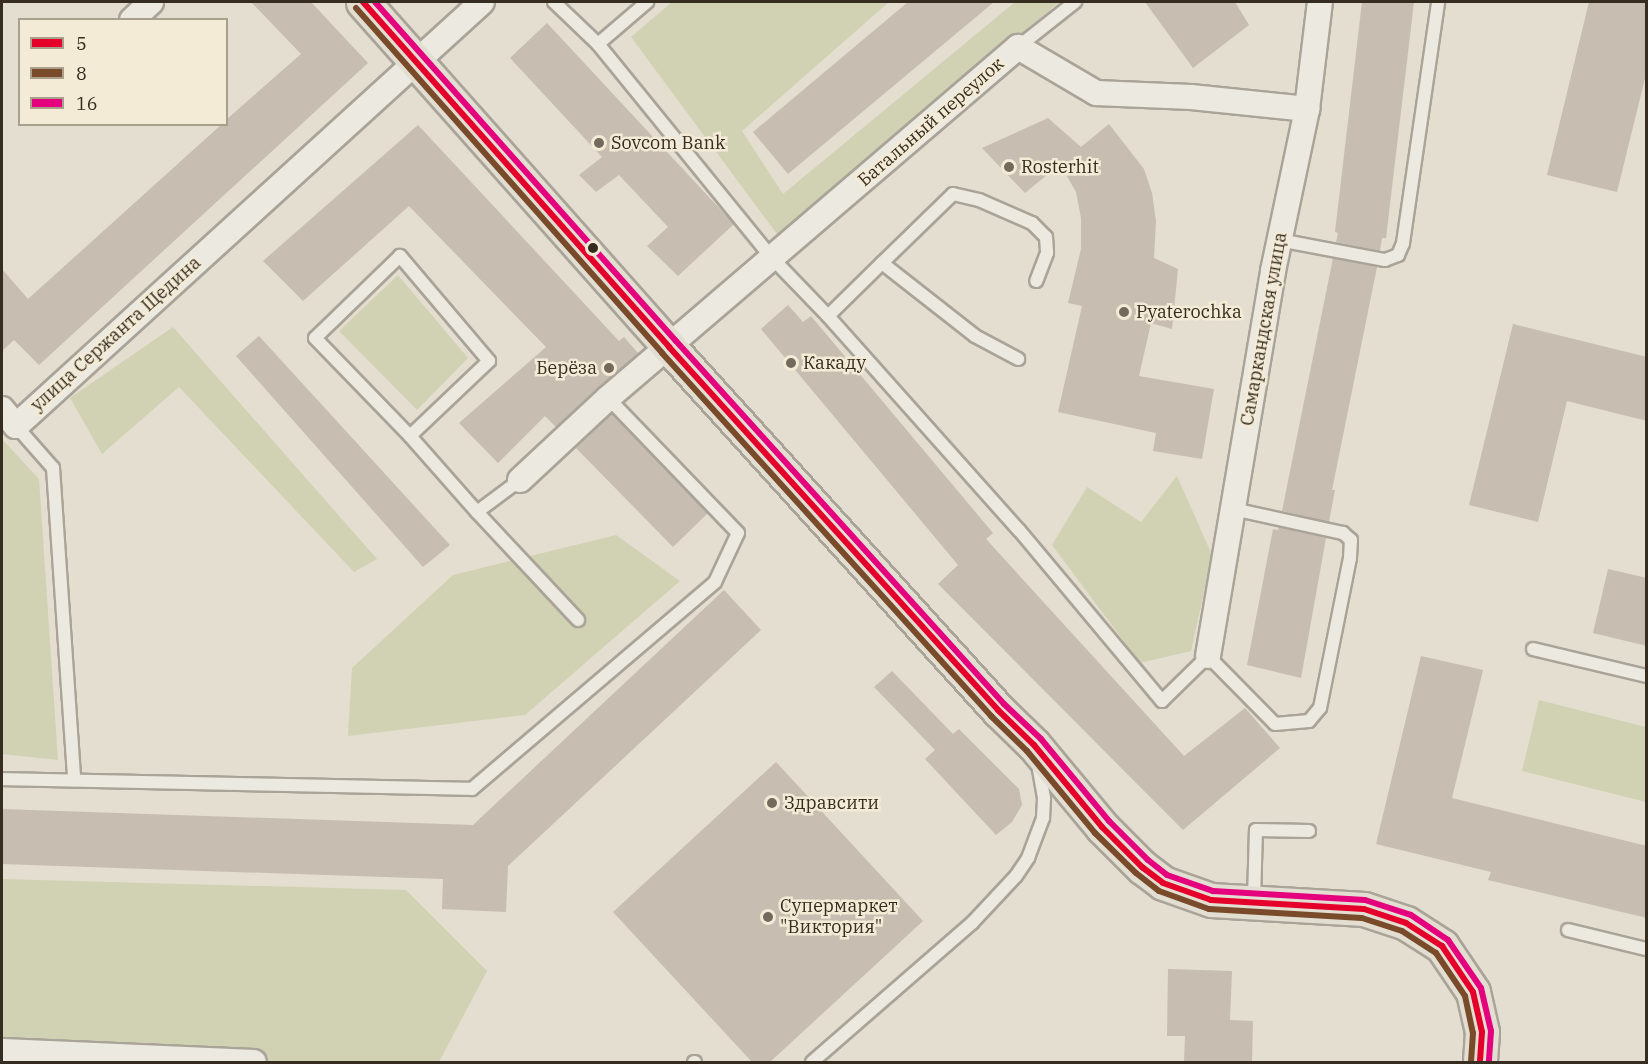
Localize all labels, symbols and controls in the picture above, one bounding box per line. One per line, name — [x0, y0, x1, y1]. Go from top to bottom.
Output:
legend — [18, 18, 228, 126]
text: 5 — [76, 32, 87, 55]
street label: Батальный переулок — [854, 53, 1008, 191]
text: 8 — [76, 62, 87, 85]
text: 16 — [76, 92, 98, 115]
place label: Sovcom Bank — [611, 132, 725, 154]
marker: Sovcom Bank — [592, 136, 606, 150]
place label: Rosterhit — [1021, 156, 1099, 178]
marker: Rosterhit — [1002, 160, 1016, 174]
street label: Самаркандская улица — [1236, 231, 1292, 427]
unlabelled marker — [587, 242, 599, 254]
street label: улица Сержанта Щедина — [27, 252, 205, 416]
place label: Pyaterochka — [1136, 301, 1242, 323]
marker: Pyaterochka — [1117, 305, 1131, 319]
place label: Какаду — [803, 352, 866, 374]
marker: Какаду — [784, 356, 798, 370]
place label: Берёза — [536, 357, 597, 379]
marker: Берёза — [602, 361, 616, 375]
place label: Здравсити — [784, 792, 879, 814]
marker: Здравсити — [765, 796, 779, 810]
place label: Супермаркет "Виктория" — [780, 896, 898, 938]
marker: Супермаркет "Виктория" — [761, 910, 775, 924]

